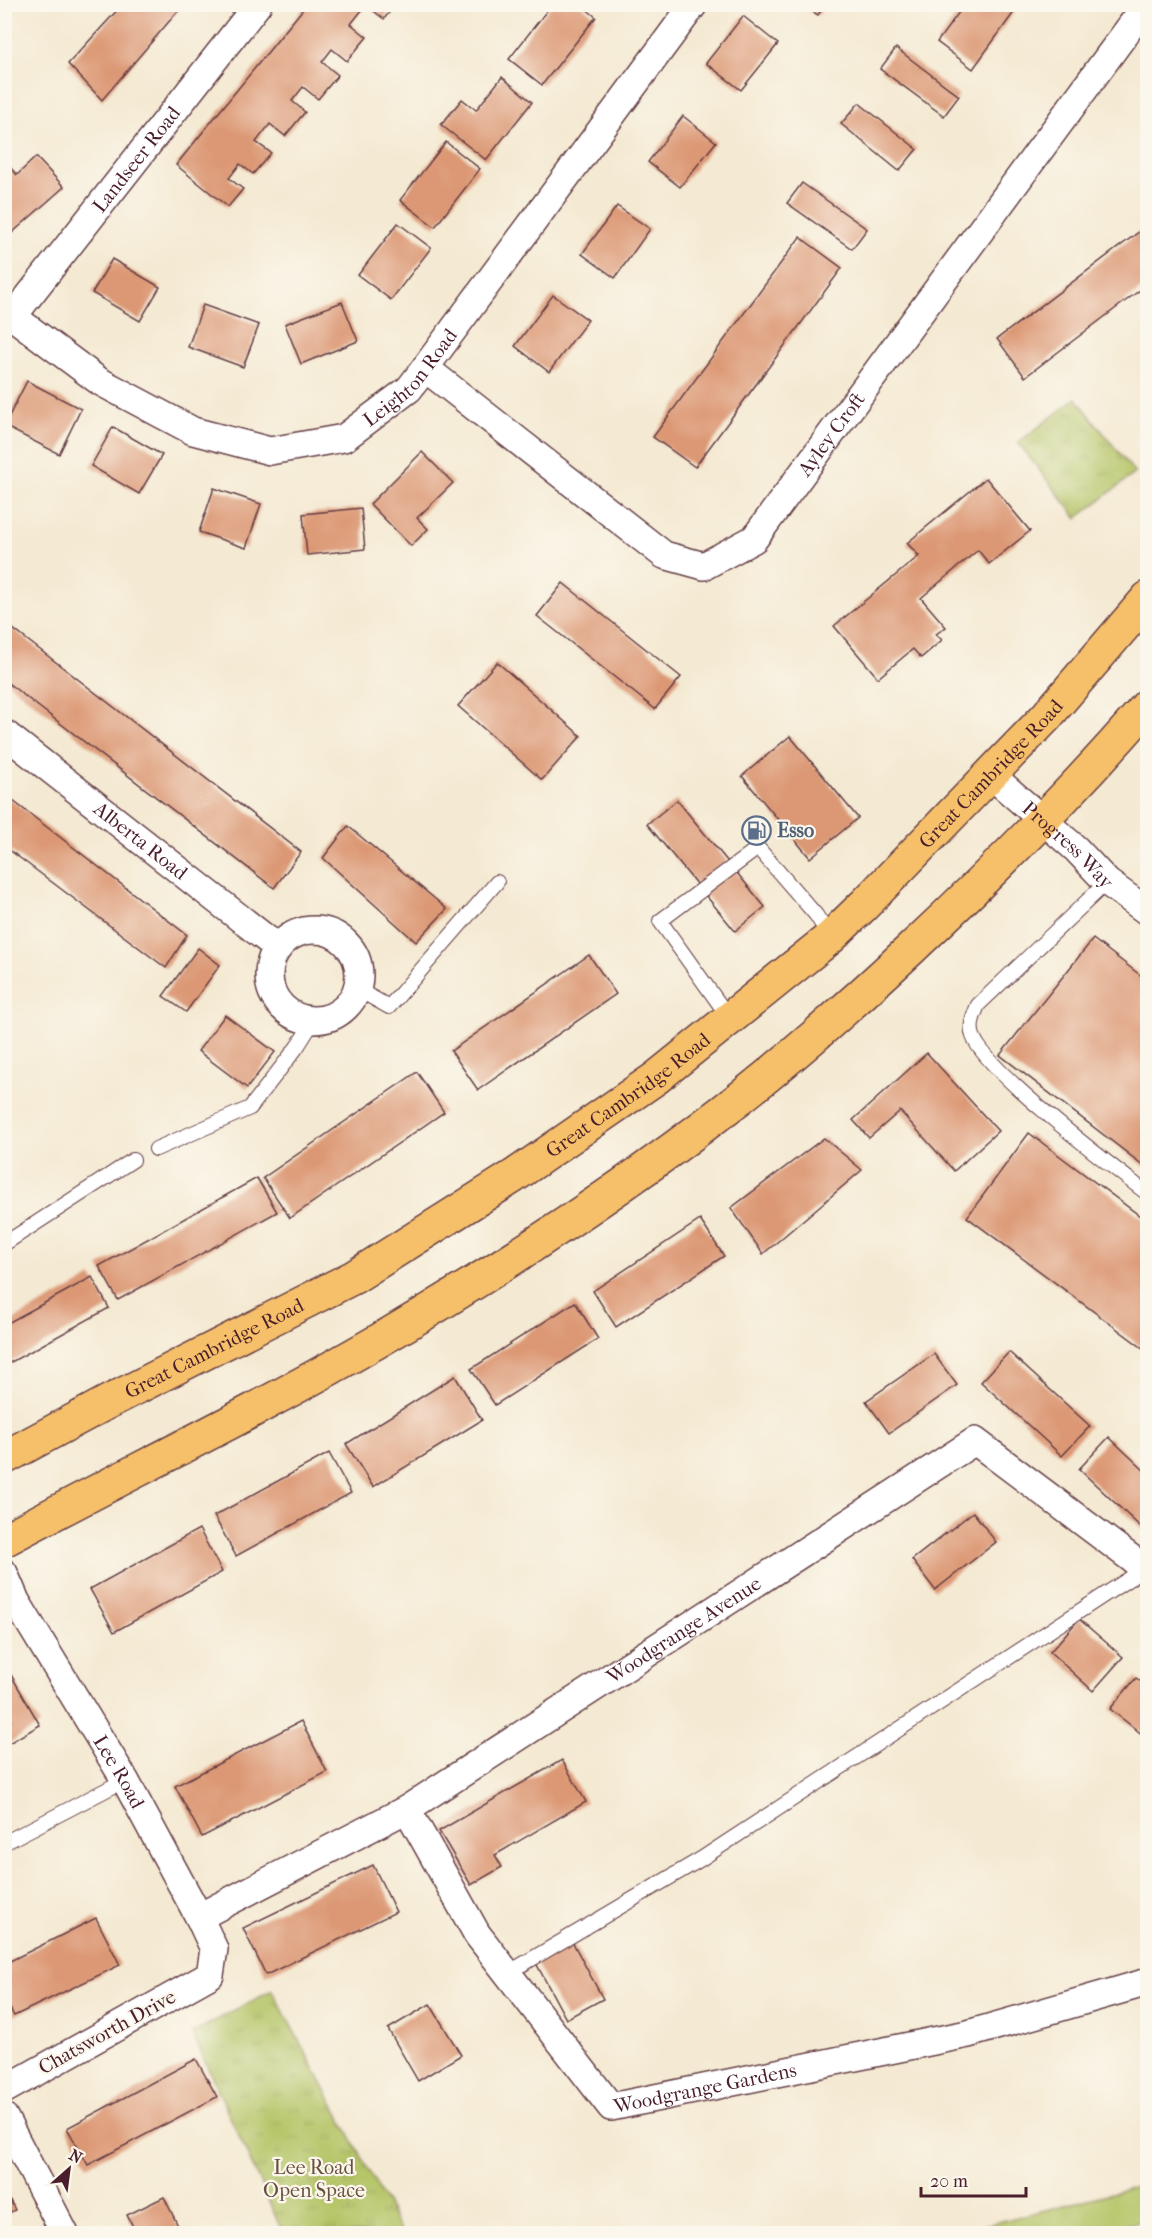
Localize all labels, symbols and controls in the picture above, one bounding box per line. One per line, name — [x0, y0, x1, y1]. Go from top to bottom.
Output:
street label: Landseer Road — [88, 101, 186, 217]
street label: Leighton Road — [358, 323, 462, 431]
street label: Ayley Croft — [792, 388, 869, 481]
street label: Great Cambridge Road — [914, 694, 1068, 853]
street label: Alberta Road — [89, 796, 193, 885]
street label: Progress Way — [1018, 796, 1119, 894]
fuel station icon: Esso — [740, 814, 772, 846]
place label: Esso — [777, 819, 814, 842]
street label: Great Cambridge Road — [541, 1027, 715, 1162]
street label: Great Cambridge Road — [121, 1293, 308, 1403]
street label: Woodgrange Avenue — [601, 1571, 765, 1689]
street label: Lee Road — [89, 1731, 150, 1813]
street label: Chatsworth Drive — [35, 1985, 180, 2079]
street label: Woodgrange Gardens — [611, 2058, 798, 2118]
north arrow — [39, 2139, 99, 2199]
text: N — [66, 2145, 86, 2168]
park label: Lee Road Open Space — [263, 2156, 365, 2202]
scale bar — [921, 2160, 1026, 2198]
text: 20 m — [930, 2171, 968, 2192]

